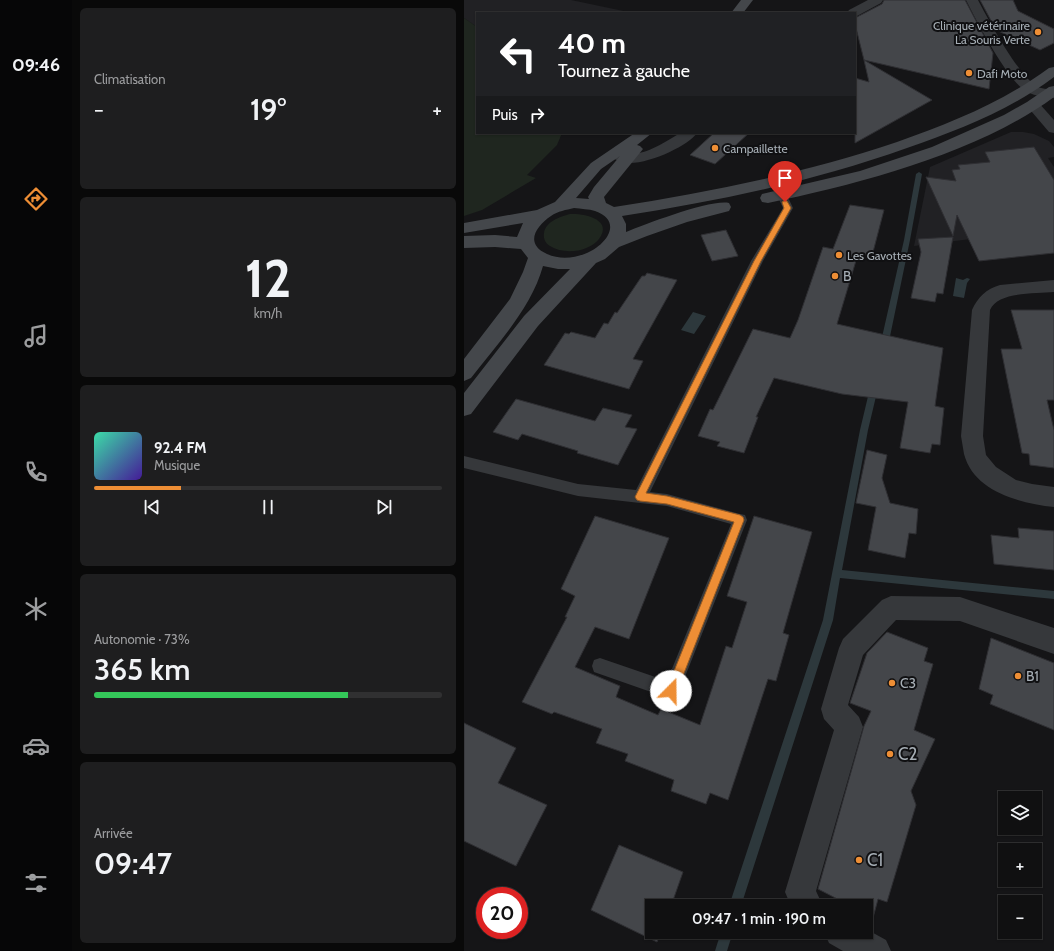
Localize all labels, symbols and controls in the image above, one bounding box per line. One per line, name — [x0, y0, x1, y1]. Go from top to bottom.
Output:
place label: Clinique vétérinaire La Souris Verte — [933, 18, 1030, 47]
text: 40 m — [558, 26, 626, 60]
marker: Clinique vétérinaire La Souris Verte — [1033, 27, 1043, 37]
icon: left — [492, 28, 544, 80]
text: 09:46 — [12, 54, 60, 76]
text: Tournez à gauche — [558, 60, 690, 82]
place label: Dafi Moto — [977, 66, 1028, 81]
marker: Dafi Moto — [964, 68, 974, 78]
text: Climatisation — [94, 71, 166, 87]
text: 19° — [250, 91, 286, 128]
text: − — [94, 96, 104, 123]
text: + — [432, 96, 442, 123]
icon: right — [526, 104, 548, 126]
text: Puis — [492, 106, 518, 124]
place label: Campaillette — [723, 141, 788, 156]
marker: Campaillette — [710, 143, 720, 153]
pin — [768, 161, 802, 202]
icon: arrive — [774, 167, 796, 189]
icon: directions — [22, 185, 50, 213]
text: 12 — [245, 247, 291, 310]
place label: Les Gavottes — [847, 248, 912, 263]
marker: Les Gavottes — [834, 250, 844, 260]
place label: B — [843, 267, 851, 285]
marker: B — [830, 271, 840, 281]
text: km/h — [254, 305, 282, 321]
icon: music — [22, 322, 50, 350]
text: 92.4 FM — [154, 439, 207, 457]
text: Musique — [154, 457, 200, 473]
icon: phone — [22, 458, 50, 486]
icon: previous — [141, 496, 163, 518]
icon: pause — [257, 496, 279, 518]
icon: next — [373, 496, 395, 518]
icon: climate — [22, 595, 50, 623]
text: Autonomie · 73% — [94, 631, 190, 647]
text: 365 km — [94, 651, 190, 688]
place label: B1 — [1026, 667, 1039, 685]
position arrow — [650, 670, 692, 712]
marker: B1 — [1013, 671, 1023, 681]
place label: C3 — [900, 674, 916, 692]
marker: C3 — [887, 678, 897, 688]
icon: car — [22, 732, 50, 760]
place label: C2 — [898, 744, 917, 764]
marker: C2 — [885, 749, 895, 759]
map controls — [998, 791, 1042, 939]
button: layers — [998, 791, 1042, 835]
text: Arrivée — [94, 825, 133, 841]
button: + — [998, 843, 1042, 887]
text: 09:47 — [94, 845, 172, 882]
place label: C1 — [867, 850, 883, 870]
marker: C1 — [854, 855, 864, 865]
icon: filters — [22, 869, 50, 897]
speed limit sign: 20 — [476, 887, 528, 939]
button: − — [998, 895, 1042, 939]
text: 09:47 · 1 min · 190 m — [692, 910, 826, 928]

